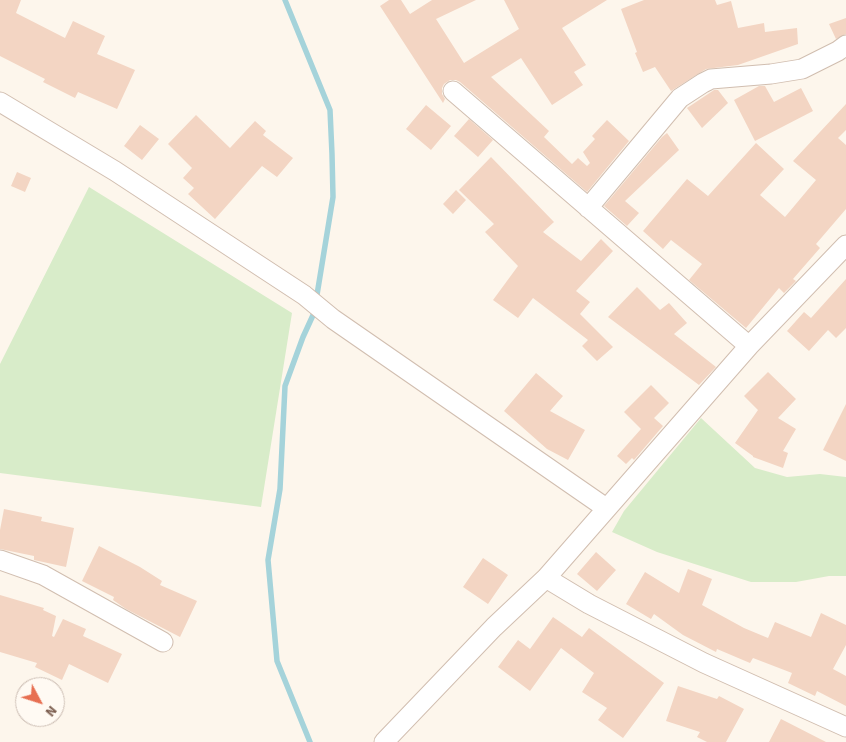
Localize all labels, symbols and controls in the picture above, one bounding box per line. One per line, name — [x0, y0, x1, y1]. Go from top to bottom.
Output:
north arrow — [15, 677, 65, 727]
text: N — [40, 701, 61, 721]

